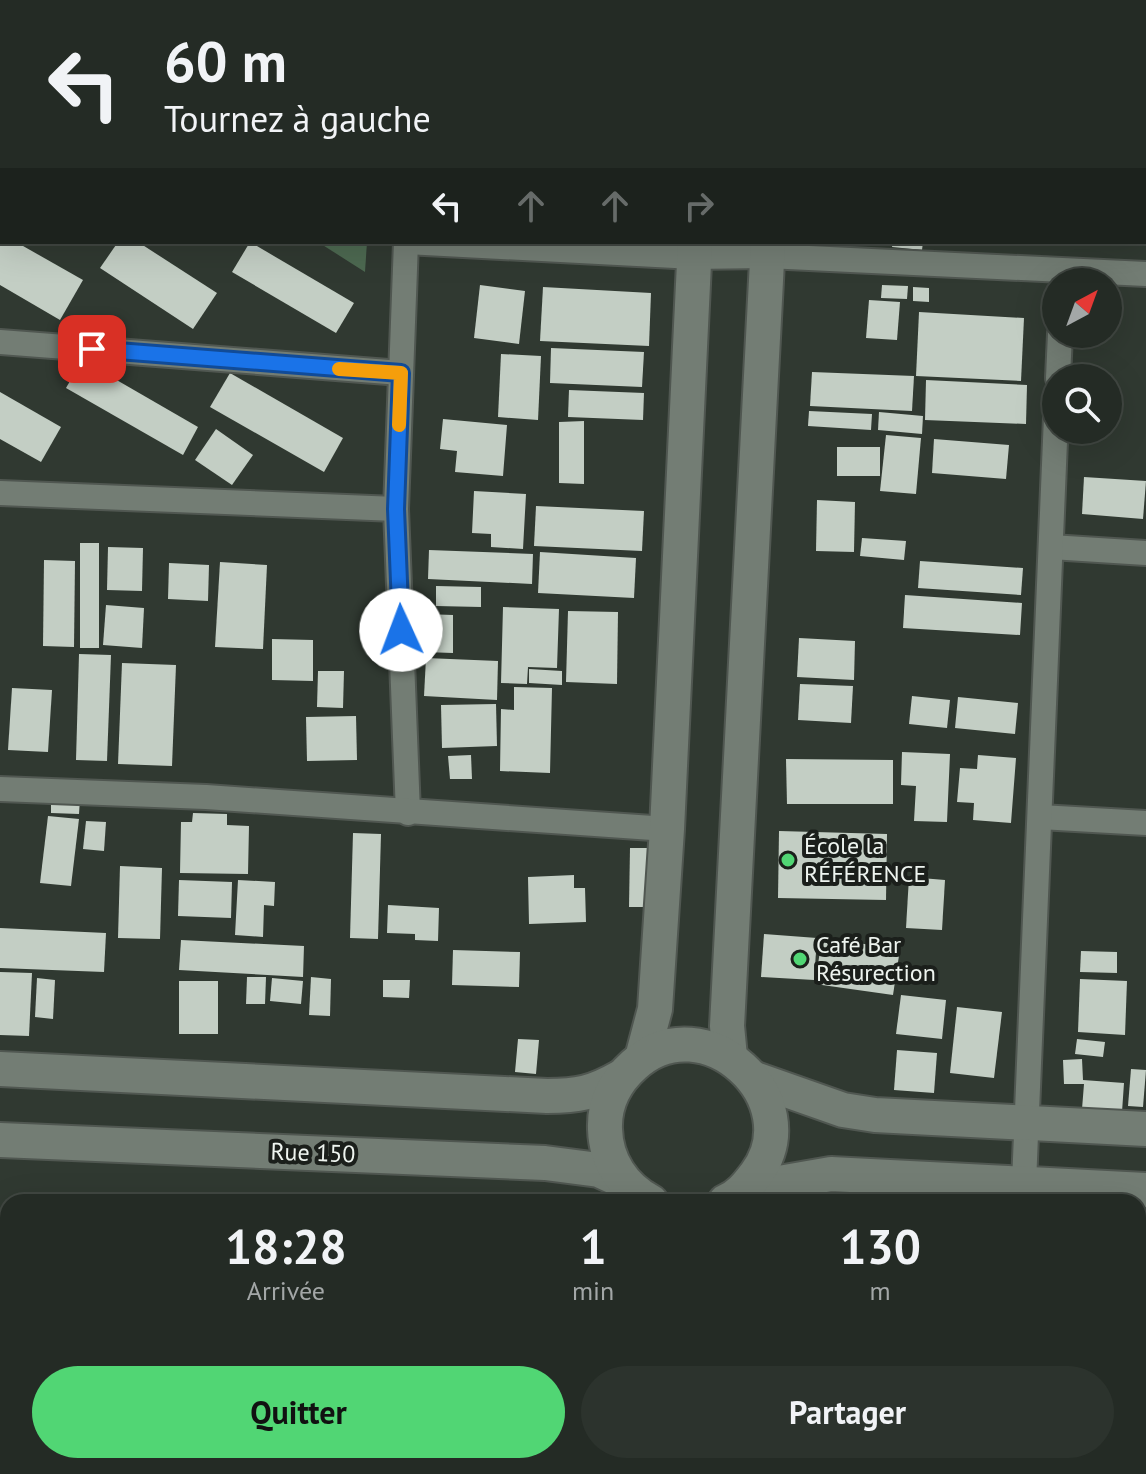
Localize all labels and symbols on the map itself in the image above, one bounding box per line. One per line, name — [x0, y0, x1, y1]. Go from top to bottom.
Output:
north arrow — [1042, 268, 1122, 348]
pin — [58, 315, 126, 383]
position arrow — [359, 588, 443, 672]
place label: École la RÉFÉRENCE — [804, 830, 926, 889]
marker: École la RÉFÉRENCE — [779, 851, 797, 869]
place label: Café Bar Résurection — [816, 929, 936, 988]
marker: Café Bar Résurection — [791, 950, 809, 968]
street label: Rue 150 — [270, 1136, 356, 1169]

